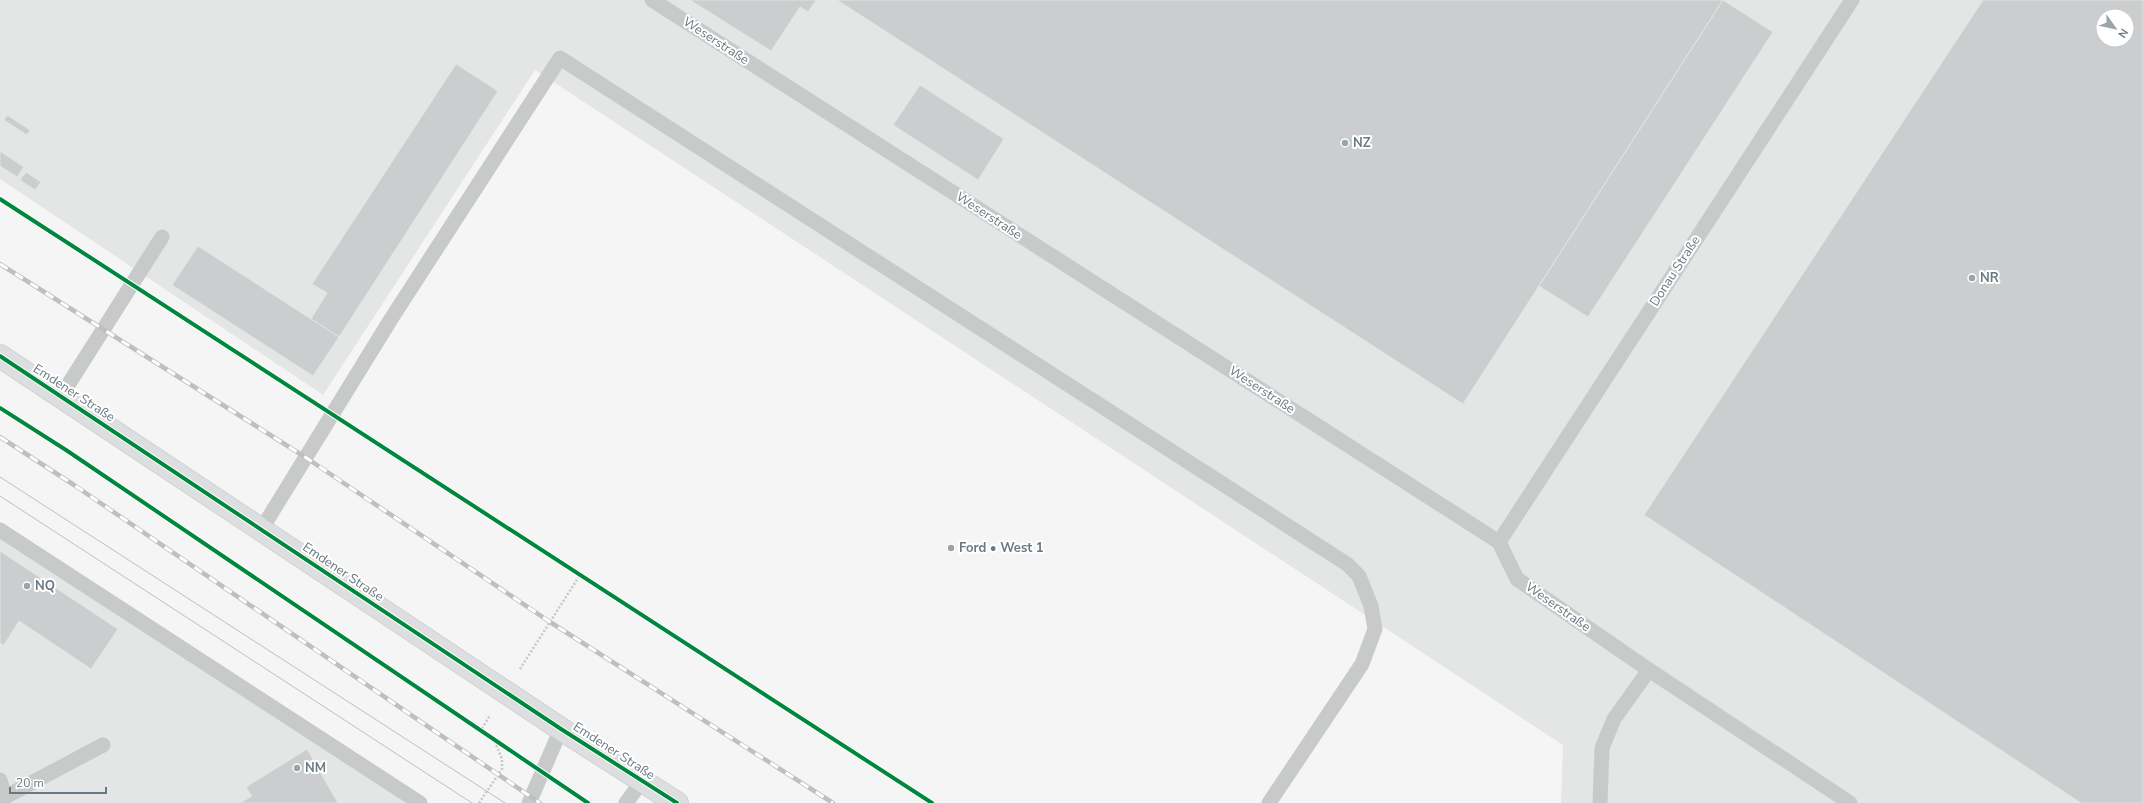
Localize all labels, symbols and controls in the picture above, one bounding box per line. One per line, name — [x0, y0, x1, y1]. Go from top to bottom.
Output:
north arrow — [2095, 8, 2135, 48]
street label: Weserstraße — [679, 13, 753, 69]
text: N — [2114, 26, 2131, 41]
place label: NZ — [1353, 134, 1371, 152]
marker: NZ — [1340, 138, 1350, 148]
street label: Weserstraße — [952, 188, 1026, 244]
street label: Donau Straße — [1645, 232, 1705, 310]
place label: NR — [1980, 269, 1999, 287]
marker: NR — [1967, 273, 1977, 283]
street label: Emdener Straße — [30, 360, 119, 426]
street label: Weserstraße — [1225, 362, 1299, 418]
street label: Emdener Straße — [299, 538, 387, 606]
place label: Ford • West 1 — [959, 539, 1044, 557]
marker: Ford • West 1 — [946, 543, 956, 553]
place label: NQ — [35, 577, 55, 595]
street label: Weserstraße — [1522, 578, 1594, 636]
marker: NQ — [22, 581, 32, 591]
street label: Emdener Straße — [570, 718, 659, 784]
place label: NM — [305, 759, 326, 777]
marker: NM — [292, 763, 302, 773]
scale bar — [10, 769, 106, 795]
text: 20 m — [16, 775, 44, 791]

